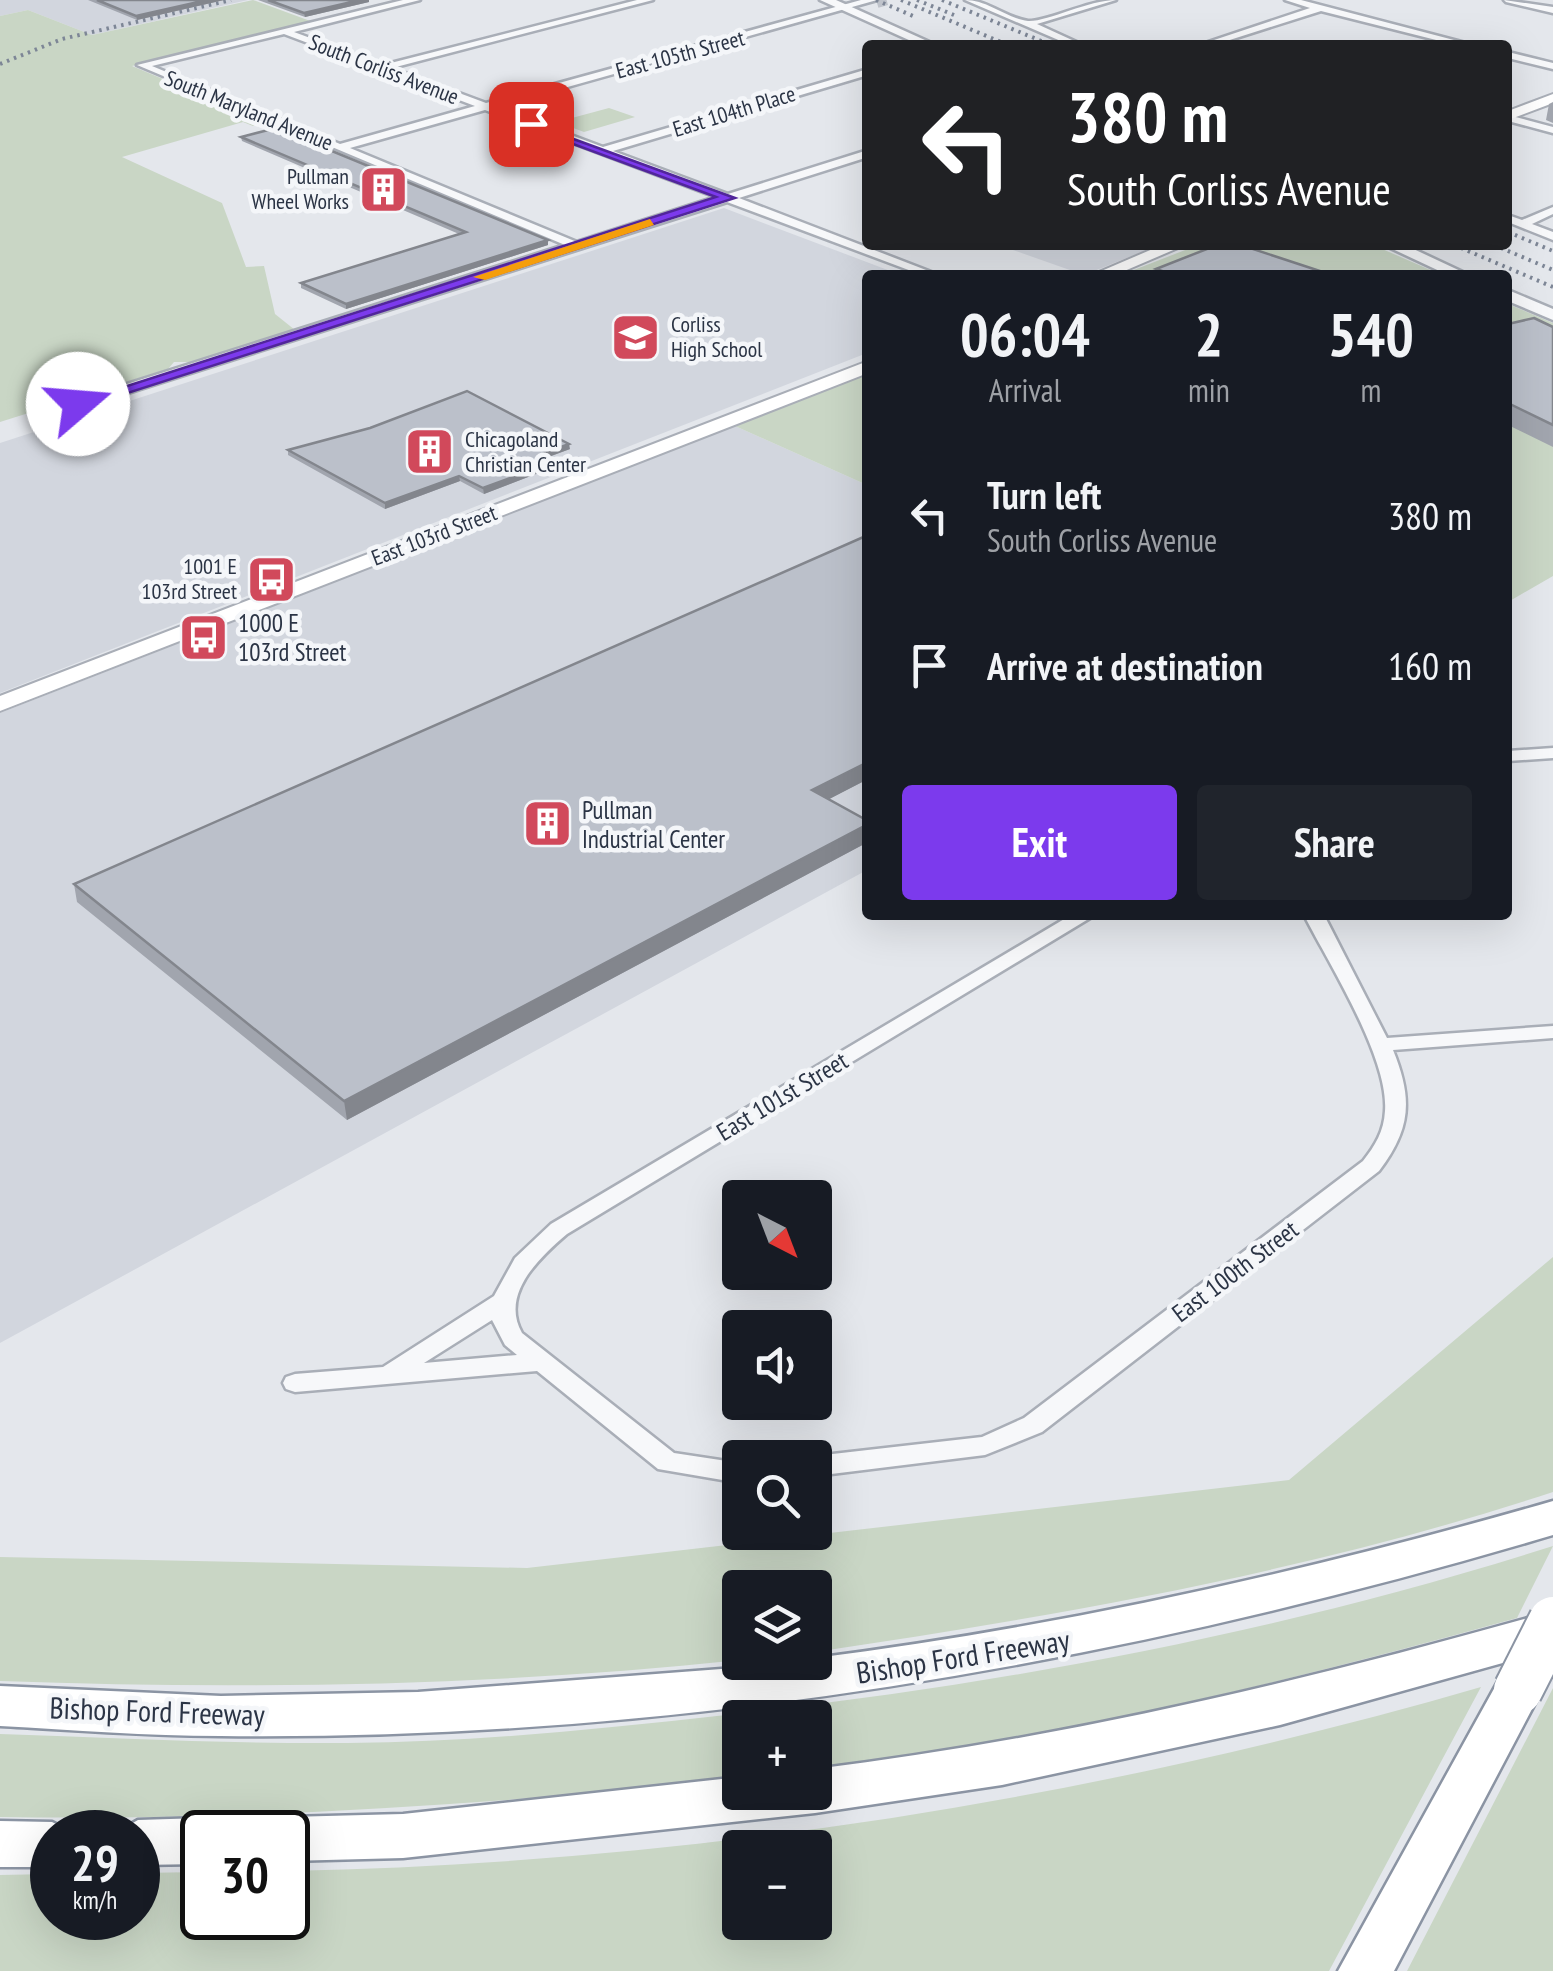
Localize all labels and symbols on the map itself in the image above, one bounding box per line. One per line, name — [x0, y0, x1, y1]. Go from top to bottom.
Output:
street label: East 105th Street — [613, 23, 747, 85]
street label: South Corliss Avenue — [305, 28, 463, 110]
street label: South Maryland Avenue — [161, 64, 337, 156]
street label: East 104th Place — [669, 79, 799, 143]
pin — [489, 82, 574, 167]
place label: Pullman Wheel Works — [252, 162, 349, 215]
building icon: Pullman Wheel Works — [358, 163, 410, 215]
place label: Corliss High School — [671, 310, 763, 363]
school or university icon: Corliss High School — [610, 311, 662, 363]
position arrow — [26, 352, 130, 456]
place label: Chicagoland Christian Center — [465, 425, 586, 478]
building icon: Chicagoland Christian Center — [404, 426, 456, 478]
street label: East 103rd Street — [367, 498, 501, 572]
place label: 1001 E 103rd Street — [142, 552, 237, 605]
bus stop icon: 1001 E 103rd Street — [246, 553, 298, 605]
place label: 1000 E 103rd Street — [238, 607, 347, 668]
bus stop icon: 1000 E 103rd Street — [177, 611, 229, 663]
place label: Pullman Industrial Center — [582, 794, 725, 855]
building icon: Pullman Industrial Center — [521, 798, 573, 850]
street label: East 101st Street — [711, 1044, 854, 1148]
north arrow — [722, 1180, 832, 1290]
street label: East 100th Street — [1165, 1213, 1305, 1329]
street label: Bishop Ford Freeway — [853, 1619, 1073, 1692]
street label: Bishop Ford Freeway — [49, 1687, 266, 1734]
speed limit sign: 30 — [180, 1810, 310, 1940]

